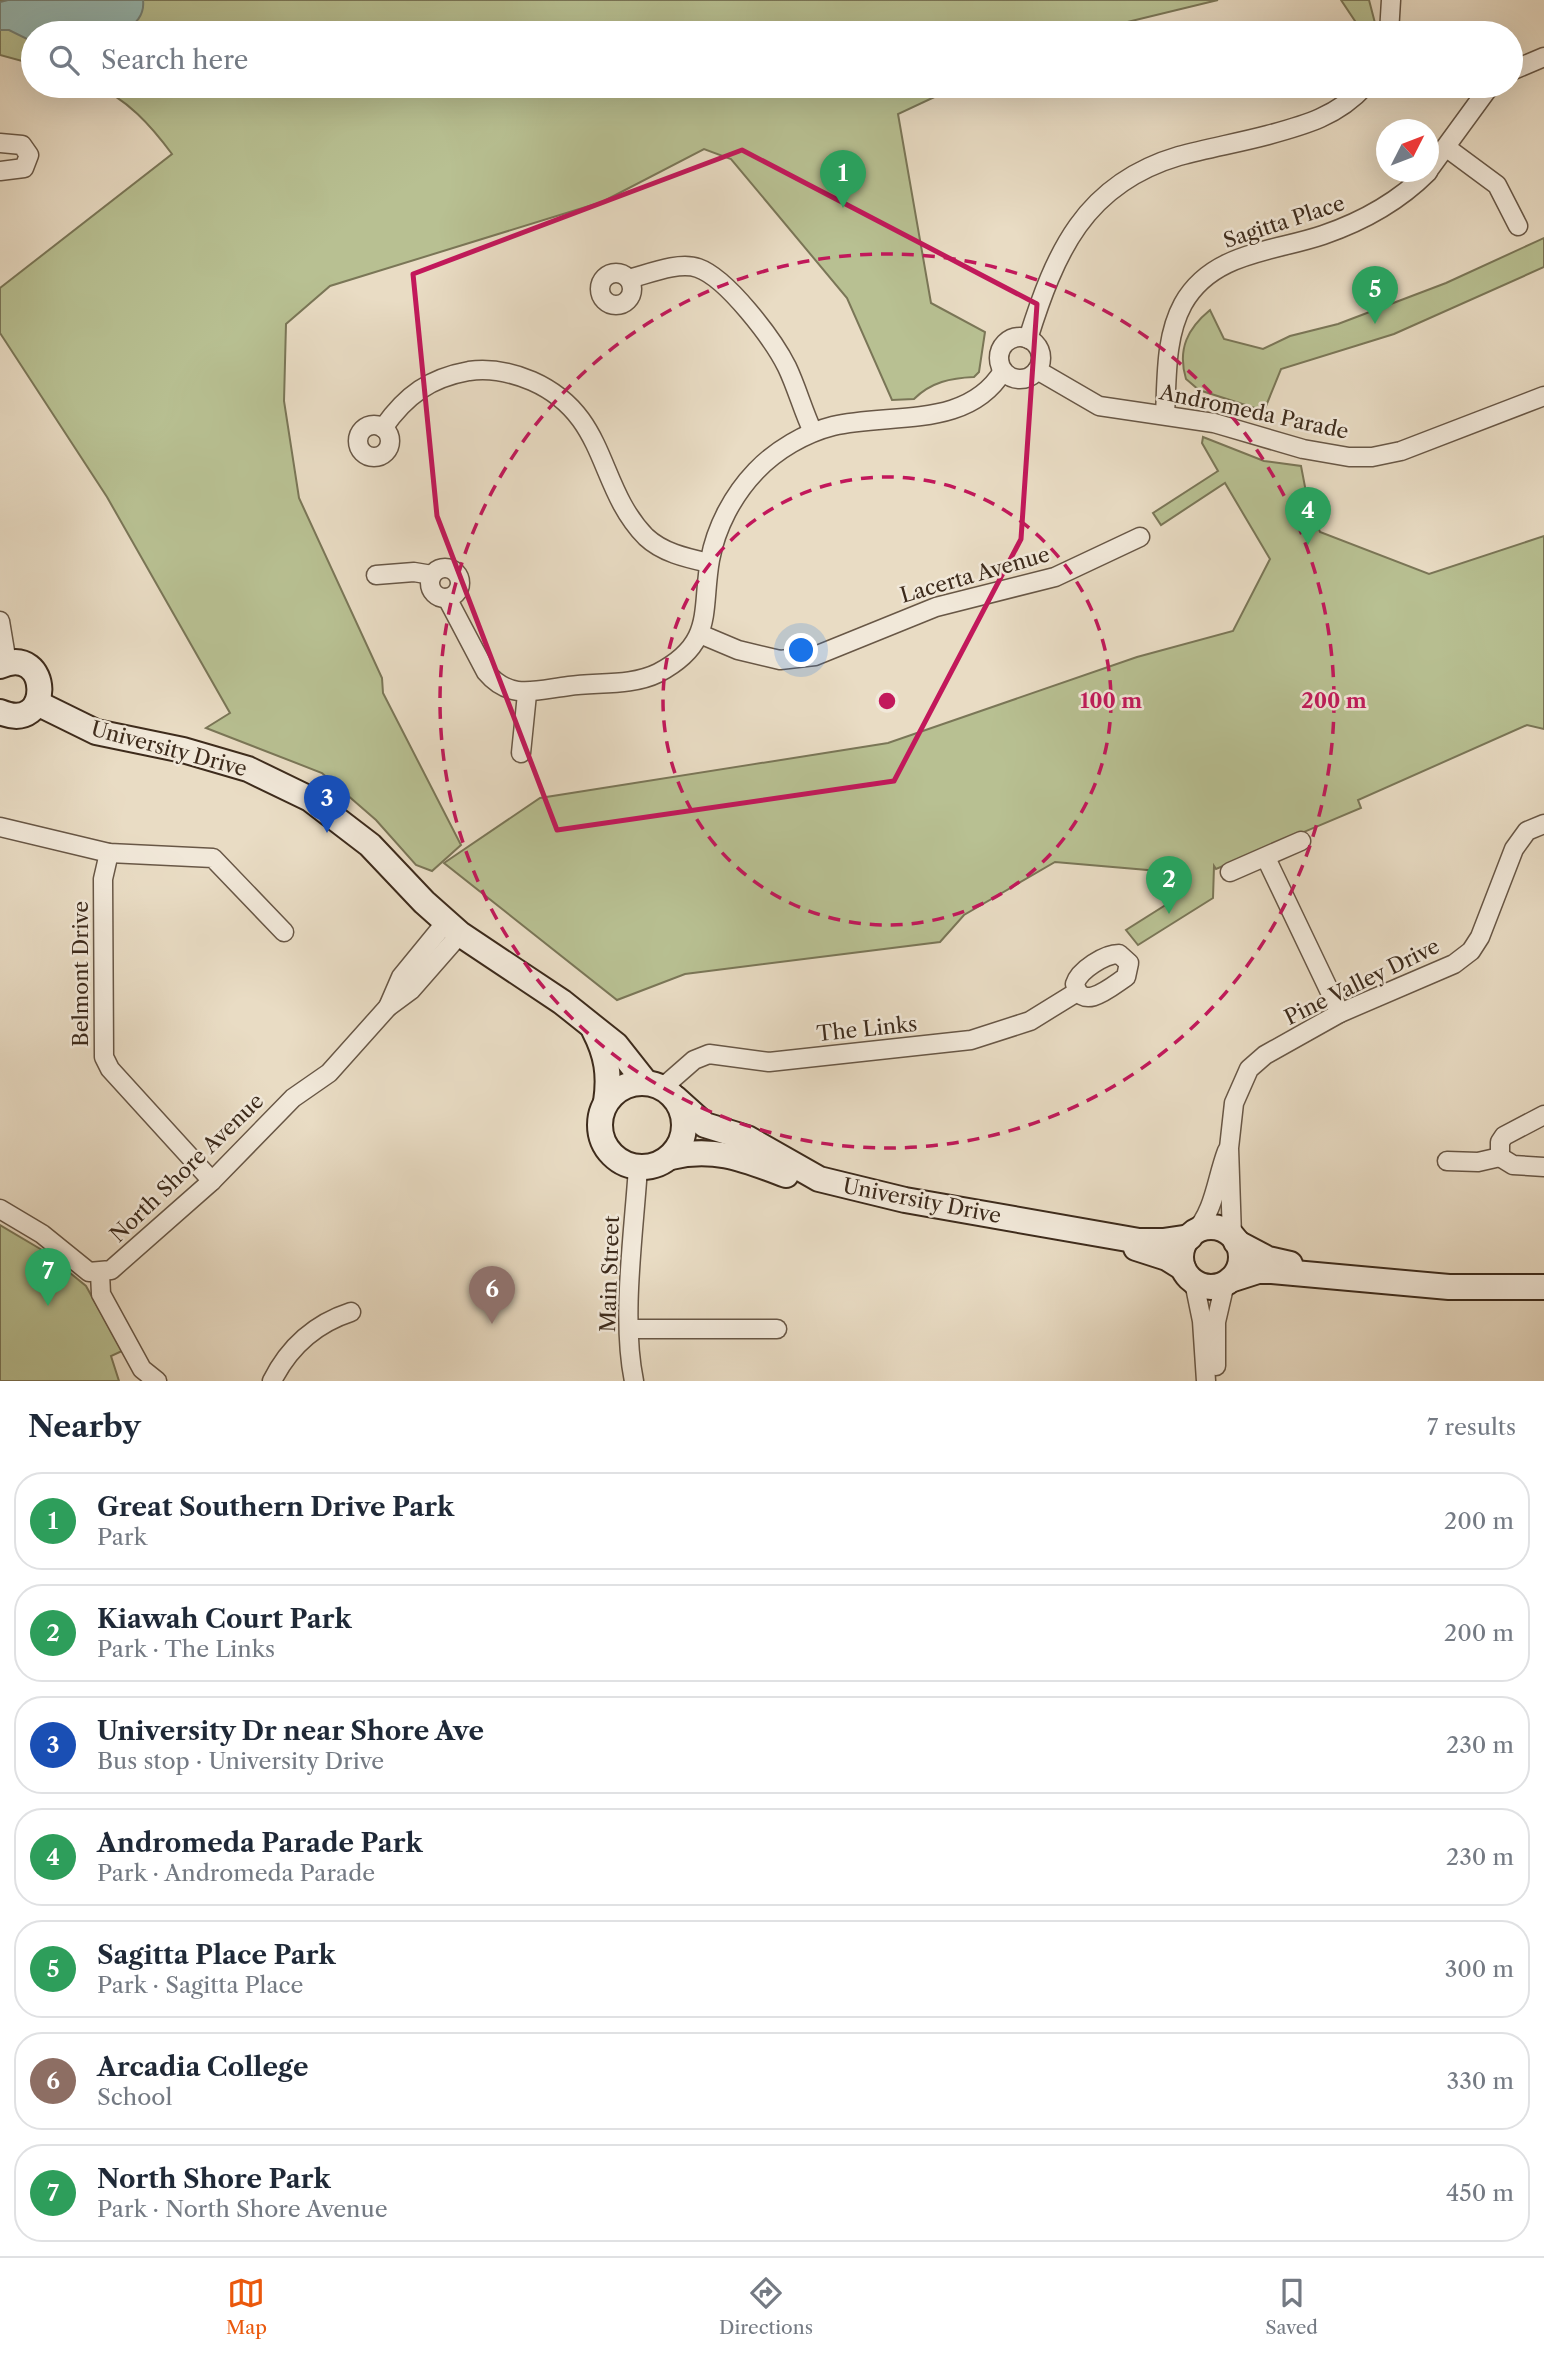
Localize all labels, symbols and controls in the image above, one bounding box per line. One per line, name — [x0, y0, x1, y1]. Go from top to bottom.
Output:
search box — [21, 21, 1523, 98]
icon: search — [45, 41, 83, 79]
text: Search here — [101, 44, 248, 76]
north arrow — [1376, 119, 1439, 182]
pin: 1 — [820, 150, 866, 208]
street label: Sagitta Place — [1220, 190, 1348, 253]
pin: 5 — [1352, 266, 1398, 324]
street label: Andromeda Parade — [1156, 379, 1351, 444]
pin: 4 — [1285, 487, 1331, 545]
street label: Lacerta Avenue — [897, 541, 1052, 608]
your location — [784, 633, 818, 667]
text: 100 m — [1080, 688, 1142, 713]
text: 200 m — [1301, 688, 1367, 713]
centre of rings — [875, 689, 899, 713]
street label: University Drive — [88, 716, 250, 781]
pin: 3 — [304, 775, 350, 833]
pin: 2 — [1146, 856, 1192, 914]
street label: Belmont Drive — [68, 901, 93, 1047]
street label: Pine Valley Drive — [1280, 933, 1443, 1030]
street label: The Links — [816, 1011, 918, 1046]
street label: North Shore Avenue — [105, 1088, 268, 1247]
street label: University Drive — [841, 1173, 1003, 1228]
street label: Main Street — [595, 1215, 624, 1333]
pin: 7 — [25, 1248, 71, 1306]
pin: 6 — [469, 1266, 515, 1324]
text: Nearby — [28, 1408, 141, 1445]
text: 7 results — [1427, 1413, 1516, 1441]
text: Great Southern Drive Park — [97, 1491, 454, 1523]
text: 1 — [48, 1507, 58, 1535]
text: 200 m — [1444, 1507, 1514, 1535]
text: Park — [97, 1523, 147, 1551]
text: Kiawah Court Park — [97, 1603, 352, 1635]
text: 2 — [46, 1619, 60, 1647]
text: 200 m — [1444, 1619, 1514, 1647]
text: Park · The Links — [97, 1635, 275, 1663]
text: University Dr near Shore Ave — [97, 1715, 484, 1747]
text: 3 — [47, 1731, 60, 1759]
text: 230 m — [1446, 1731, 1514, 1759]
text: Bus stop · University Drive — [97, 1747, 384, 1775]
text: Andromeda Parade Park — [97, 1827, 423, 1859]
text: 4 — [46, 1843, 60, 1871]
text: 230 m — [1446, 1843, 1514, 1871]
text: Park · Andromeda Parade — [97, 1859, 375, 1887]
text: Sagitta Place Park — [97, 1939, 336, 1971]
text: 5 — [47, 1955, 59, 1983]
text: 300 m — [1445, 1955, 1514, 1983]
text: Park · Sagitta Place — [97, 1971, 304, 1999]
text: Arcadia College — [97, 2051, 308, 2083]
text: 6 — [46, 2067, 60, 2095]
text: 330 m — [1447, 2067, 1514, 2095]
text: School — [97, 2083, 172, 2111]
text: North Shore Park — [97, 2163, 331, 2195]
text: 7 — [47, 2179, 59, 2207]
text: 450 m — [1446, 2179, 1514, 2207]
text: Park · North Shore Avenue — [97, 2195, 388, 2223]
tab: Map — [226, 2274, 267, 2339]
tab: Directions — [719, 2274, 813, 2339]
tab: Saved — [1265, 2274, 1318, 2339]

